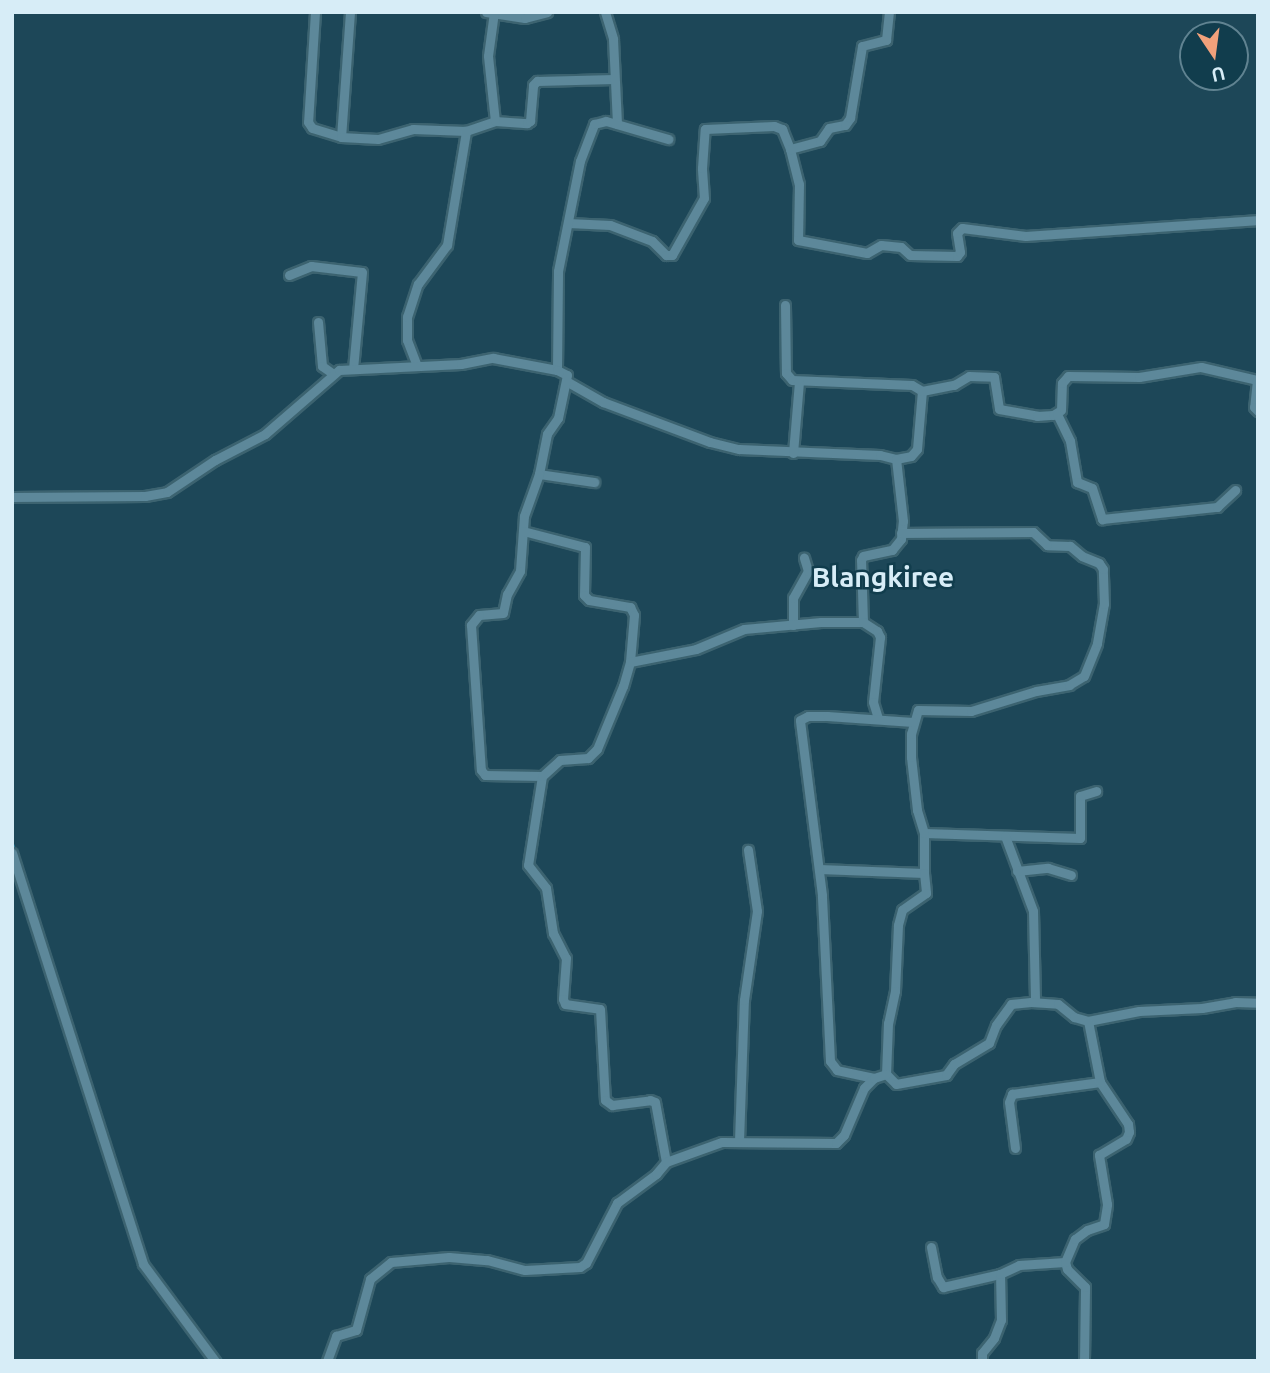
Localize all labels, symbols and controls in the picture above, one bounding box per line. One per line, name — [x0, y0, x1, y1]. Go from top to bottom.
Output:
north arrow — [1179, 21, 1249, 91]
text: U — [1209, 62, 1227, 87]
district label: Blangkiree — [812, 560, 954, 594]

